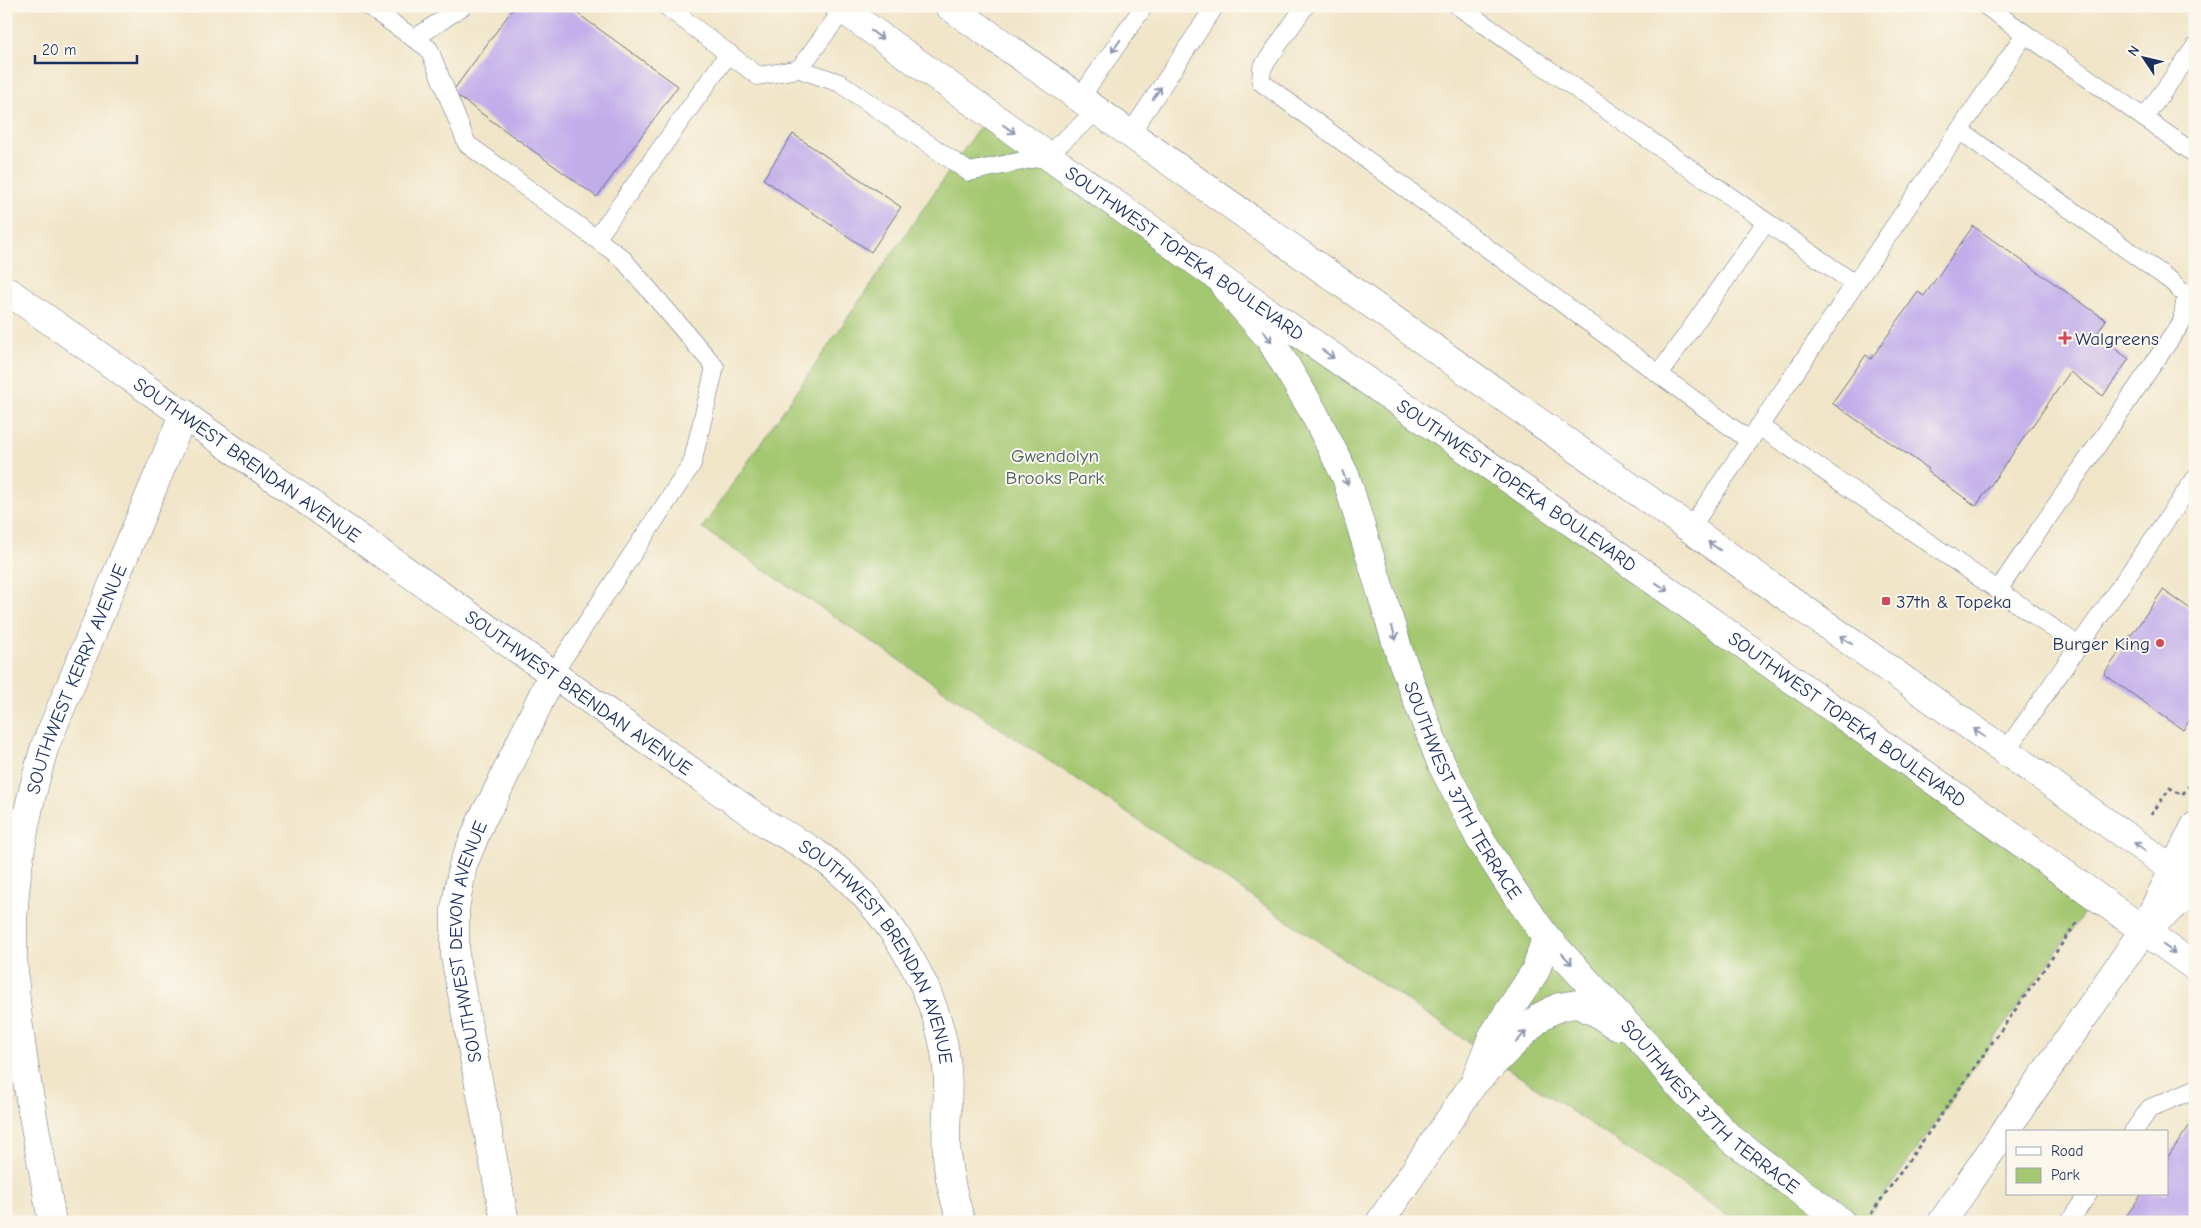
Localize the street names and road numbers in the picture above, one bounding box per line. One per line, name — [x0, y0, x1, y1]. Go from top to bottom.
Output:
street label: SOUTHWEST TOPEKA BOULEVARD — [1061, 162, 1308, 346]
street label: SOUTHWEST BRENDAN AVENUE — [129, 373, 365, 548]
street label: SOUTHWEST TOPEKA BOULEVARD — [1393, 395, 1641, 577]
street label: SOUTHWEST KERRY AVENUE — [22, 561, 132, 796]
street label: SOUTHWEST BRENDAN AVENUE — [461, 606, 696, 780]
street label: SOUTHWEST TOPEKA BOULEVARD — [1724, 627, 1970, 812]
street label: SOUTHWEST 37TH TERRACE — [1399, 679, 1526, 904]
street label: SOUTHWEST DEVON AVENUE — [445, 818, 492, 1064]
street label: SOUTHWEST BRENDAN AVENUE — [795, 835, 957, 1065]
street label: SOUTHWEST 37TH TERRACE — [1616, 1015, 1803, 1198]

